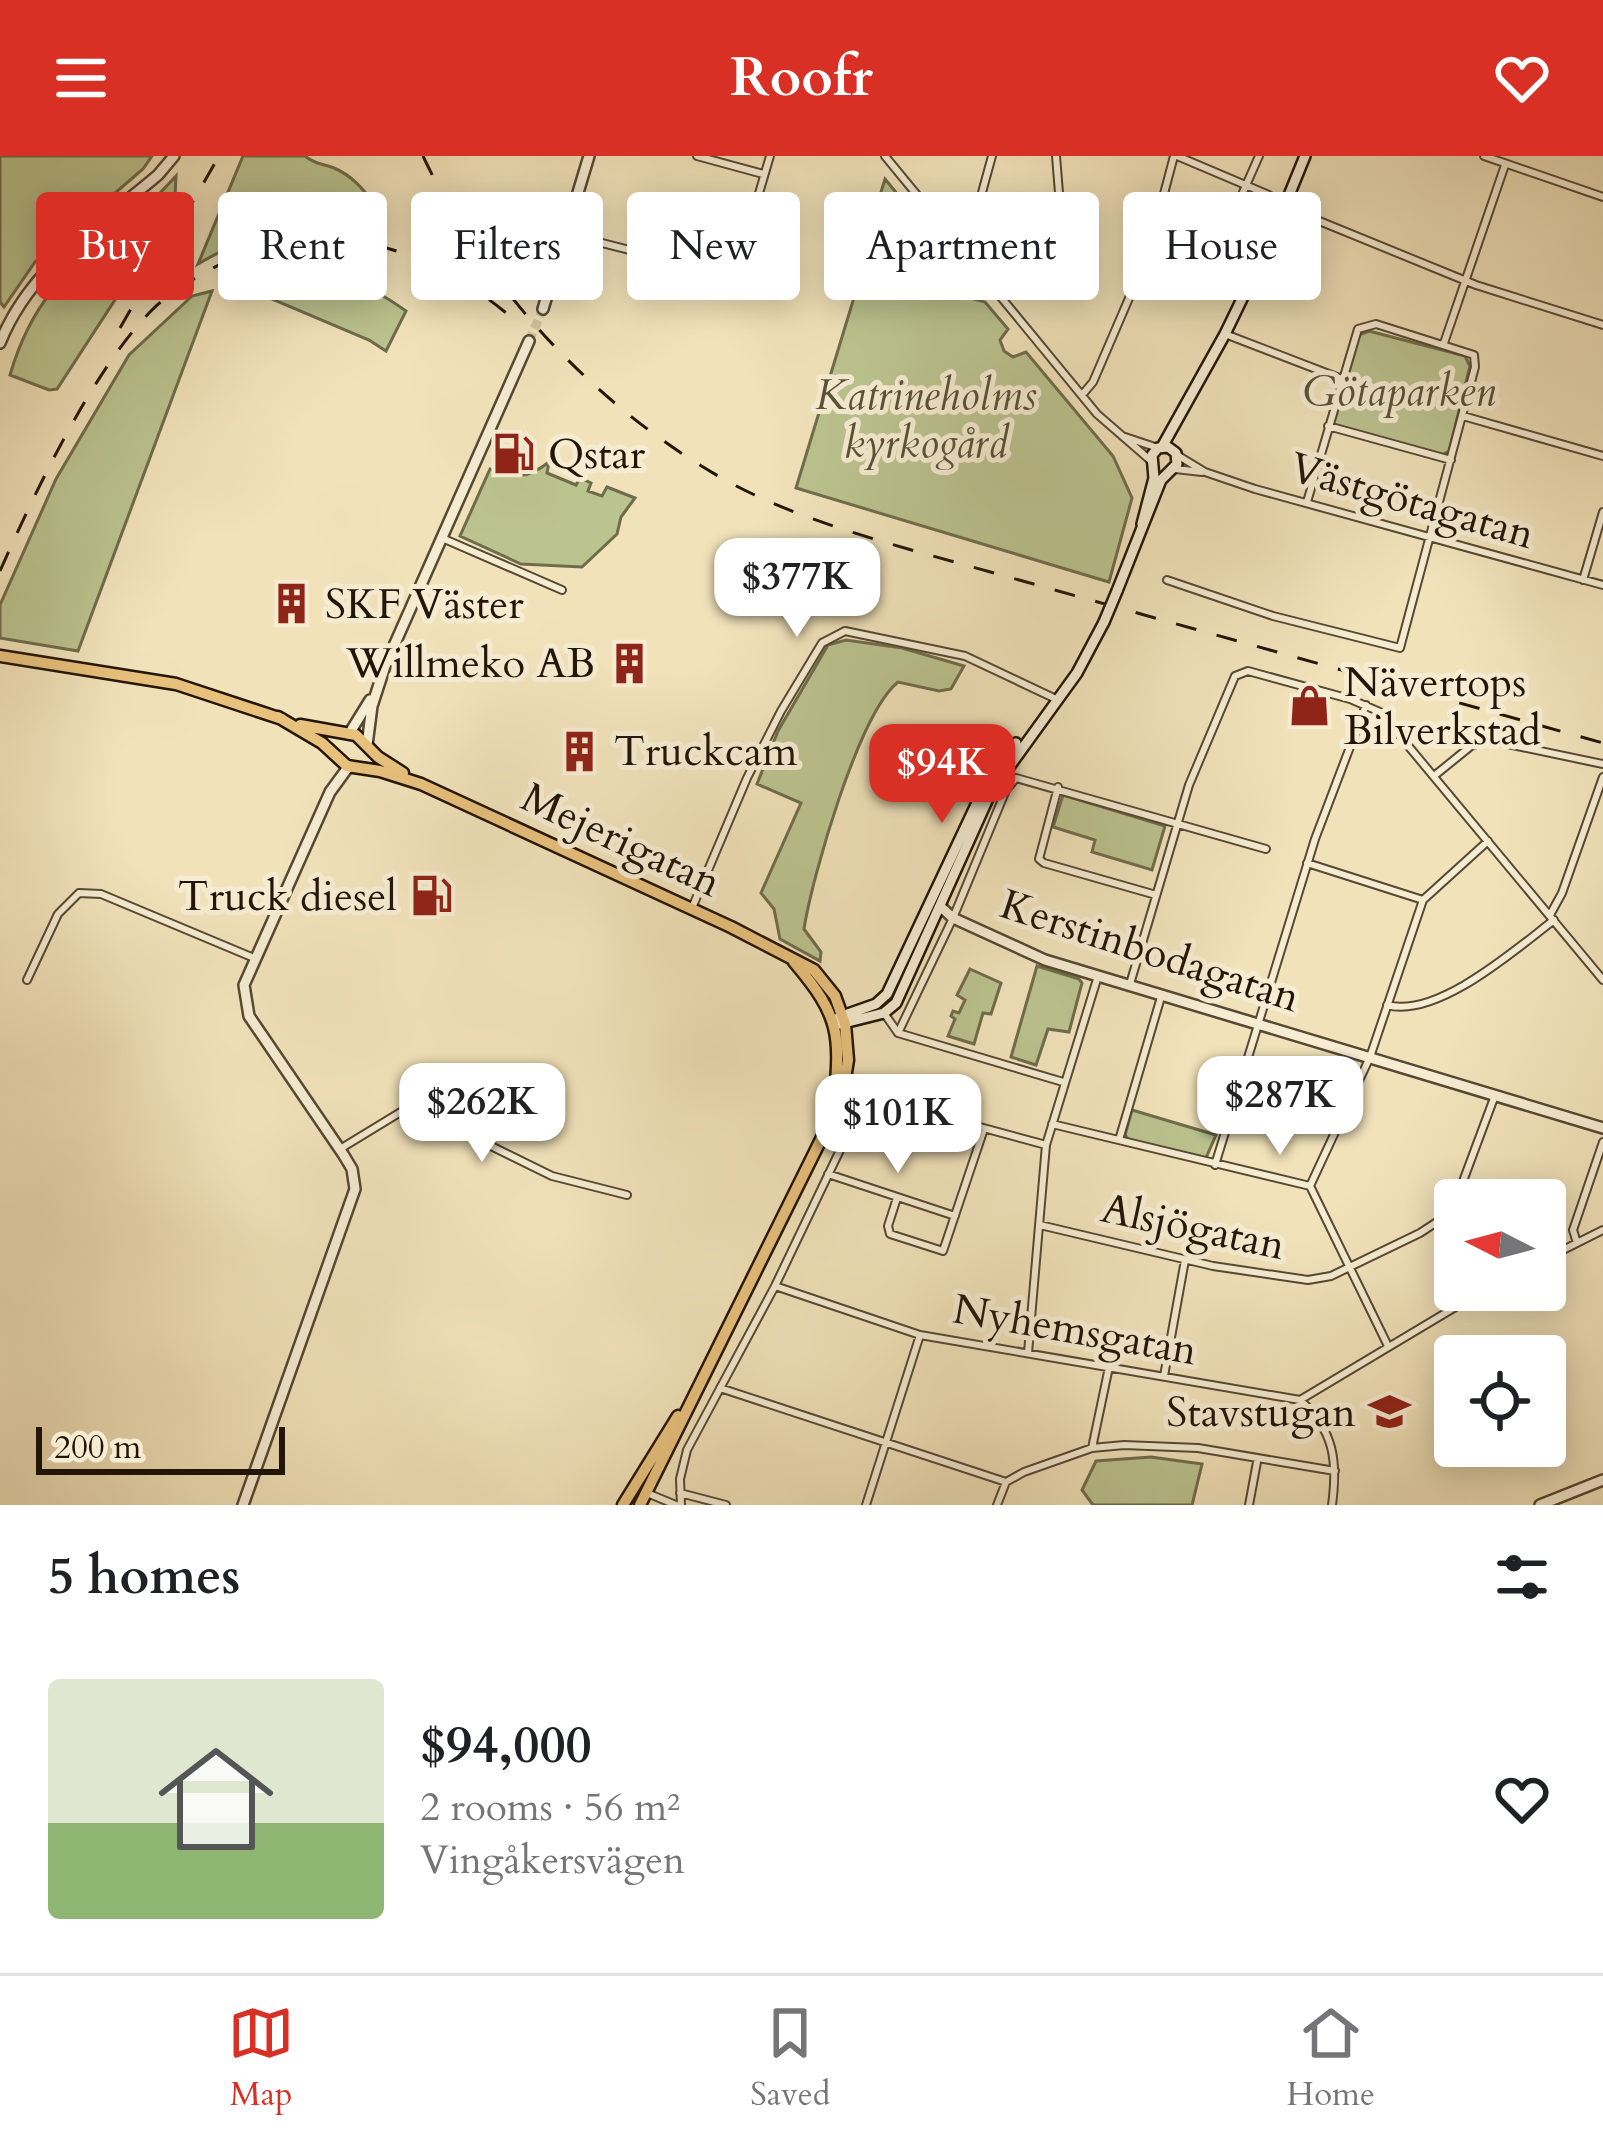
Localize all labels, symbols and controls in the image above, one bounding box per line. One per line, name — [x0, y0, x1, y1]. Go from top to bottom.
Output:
text: Roofr — [730, 42, 873, 115]
icon: menu — [48, 45, 114, 111]
icon: heart — [1489, 45, 1555, 111]
chip: Buy — [36, 192, 194, 300]
chip: Rent — [218, 192, 387, 300]
chip: Filters — [411, 192, 603, 300]
chip: New — [627, 192, 800, 300]
chip: Apartment — [824, 192, 1099, 300]
chip: House — [1123, 192, 1321, 300]
park label: Götaparken — [1302, 363, 1496, 420]
park label: Katrineholms kyrkogård — [815, 367, 1037, 472]
place label: Qstar — [548, 426, 646, 483]
fuel station icon: Qstar — [491, 431, 537, 477]
street label: Västgötagatan — [1283, 439, 1541, 563]
pin: $377K — [713, 538, 881, 640]
text: $377K — [741, 550, 853, 603]
place label: SKF Väster — [325, 576, 524, 633]
building icon: SKF Väster — [268, 581, 314, 627]
place label: Willmeko AB — [345, 635, 595, 692]
building icon: Willmeko AB — [606, 640, 652, 686]
place label: Nävertops Bilverkstad — [1344, 654, 1541, 759]
shop icon: Nävertops Bilverkstad — [1287, 683, 1333, 729]
place label: Truckcam — [614, 723, 798, 780]
pin: $94K — [871, 724, 1013, 826]
building icon: Truckcam — [557, 728, 603, 774]
text: $94K — [896, 736, 988, 789]
street label: Mejerigatan — [512, 769, 730, 911]
place label: Truck diesel — [178, 868, 397, 925]
fuel station icon: Truck diesel — [408, 873, 454, 919]
street label: Kerstinbodagatan — [993, 876, 1307, 1026]
pin: $287K — [1196, 1056, 1364, 1158]
pin: $262K — [398, 1063, 566, 1165]
text: $287K — [1224, 1068, 1336, 1121]
pin: $101K — [814, 1074, 982, 1176]
text: $262K — [426, 1075, 538, 1128]
text: $101K — [842, 1086, 954, 1139]
north arrow — [1434, 1179, 1566, 1311]
map controls — [1434, 1179, 1566, 1467]
street label: Alsjögatan — [1096, 1180, 1290, 1274]
street label: Nyhemsgatan — [949, 1281, 1202, 1380]
button: locate — [1434, 1335, 1566, 1467]
place label: Stavstugan — [1166, 1384, 1356, 1441]
school or university icon: Stavstugan — [1367, 1389, 1413, 1435]
scale bar — [36, 1421, 285, 1474]
text: 200 m — [54, 1425, 141, 1470]
text: 5 homes — [48, 1542, 240, 1612]
icon: filters — [1489, 1544, 1555, 1610]
text: $94,000 — [420, 1711, 592, 1781]
icon: home — [144, 1727, 288, 1871]
icon: heart — [1489, 1766, 1555, 1832]
text: 2 rooms · 56 m² — [420, 1781, 680, 1834]
text: Vingåkersvägen — [420, 1834, 685, 1887]
tab: Map — [228, 2000, 294, 2117]
tab: Saved — [750, 2000, 830, 2117]
tab: Home — [1287, 2000, 1375, 2117]

